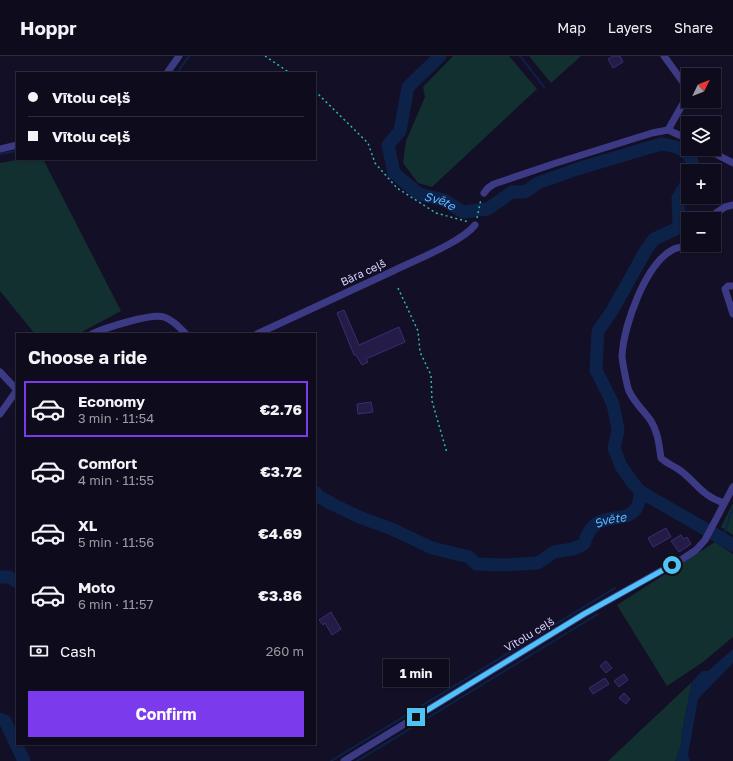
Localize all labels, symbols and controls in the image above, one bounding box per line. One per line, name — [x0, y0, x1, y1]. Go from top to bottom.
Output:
text: Hoppr — [20, 16, 77, 39]
text: Map — [557, 19, 586, 36]
text: Layers — [608, 19, 652, 36]
text: Share — [674, 19, 713, 36]
north arrow — [681, 68, 721, 108]
map controls — [681, 68, 721, 252]
text: Vītolu ceļš — [52, 88, 130, 106]
button: layers — [681, 116, 721, 156]
text: Vītolu ceļš — [52, 127, 130, 145]
button: + — [681, 164, 721, 204]
water label: Svēte — [423, 188, 460, 214]
button: − — [681, 212, 721, 252]
street label: Bāra ceļš — [338, 256, 388, 289]
text: Choose a ride — [28, 346, 147, 368]
icon: car — [30, 391, 66, 427]
text: Economy — [78, 392, 145, 410]
text: €2.76 — [260, 400, 302, 418]
text: 3 min · 11:54 — [78, 410, 154, 426]
icon: car — [30, 453, 66, 489]
text: Comfort — [78, 454, 137, 472]
text: €3.72 — [260, 462, 302, 480]
text: 4 min · 11:55 — [78, 472, 154, 488]
water label: Svēte — [591, 509, 628, 531]
icon: car — [30, 515, 66, 551]
text: XL — [78, 516, 97, 534]
text: €4.69 — [258, 524, 302, 542]
text: 5 min · 11:56 — [78, 534, 154, 550]
route start — [663, 556, 681, 574]
icon: car — [30, 577, 66, 613]
text: Moto — [78, 578, 115, 596]
text: €3.86 — [258, 586, 302, 604]
text: 6 min · 11:57 — [78, 596, 153, 612]
street label: Vītolu ceļš — [502, 614, 557, 655]
icon: cash — [28, 640, 50, 662]
text: Cash — [60, 642, 96, 660]
text: 260 m — [266, 643, 304, 659]
callout: 1 min — [383, 659, 449, 687]
text: 1 min — [400, 665, 432, 681]
button: Confirm — [28, 691, 304, 737]
route end — [407, 708, 425, 726]

